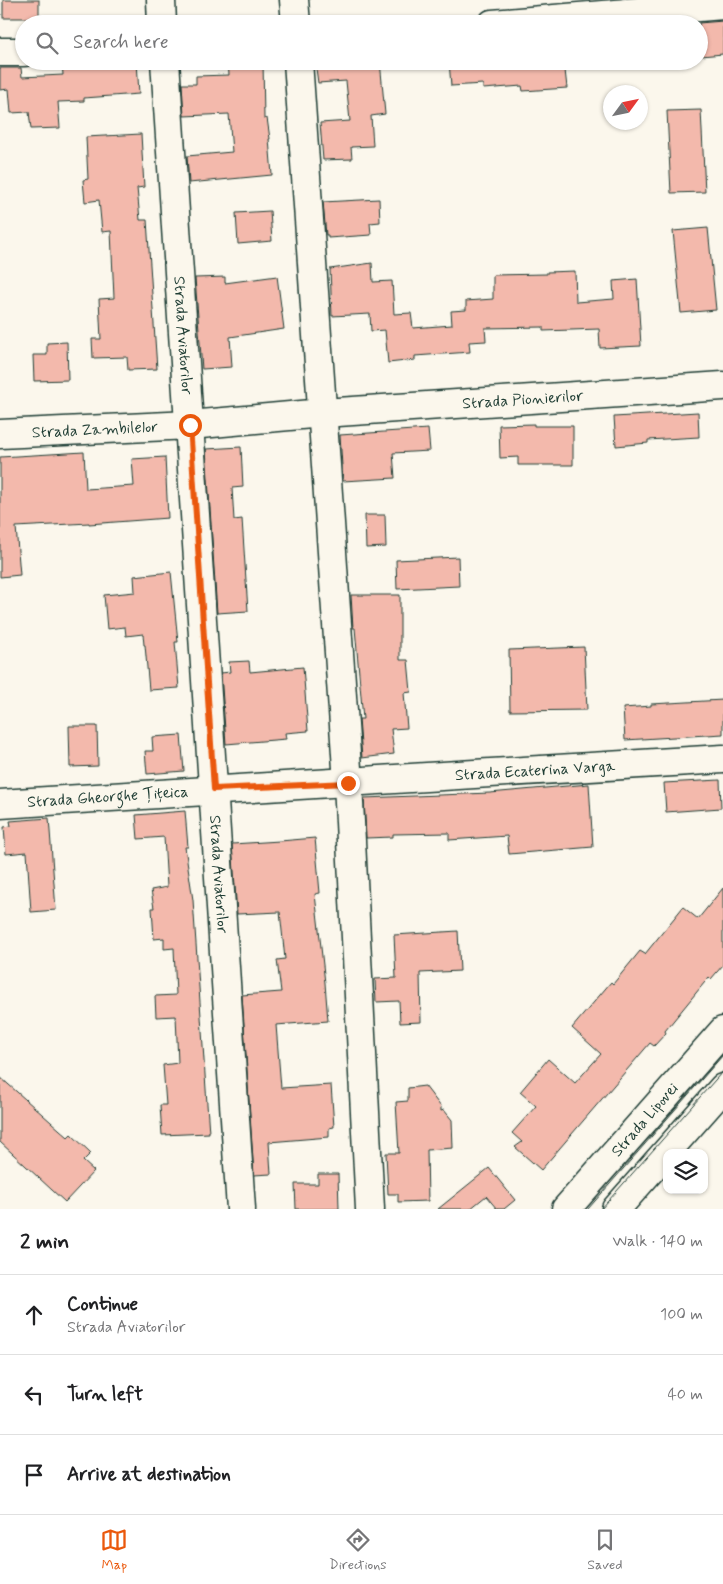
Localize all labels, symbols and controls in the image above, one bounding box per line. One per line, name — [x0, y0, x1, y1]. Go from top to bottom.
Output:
search box — [15, 15, 708, 70]
icon: search — [33, 29, 61, 57]
text: Search here — [73, 30, 169, 55]
north arrow — [603, 85, 648, 130]
street label: Strada Aviatorilor — [169, 276, 198, 396]
street label: Strada Pionierilor — [462, 385, 585, 414]
route start — [179, 414, 202, 437]
street label: Strada Zambilelor — [31, 416, 159, 443]
street label: Strada Ecaterina Varga — [454, 755, 616, 786]
route end — [337, 772, 360, 795]
street label: Strada Gheorghe Țițeica — [27, 781, 189, 813]
street label: Strada Aviatorilor — [204, 814, 233, 934]
street label: Strada Lipovei — [606, 1078, 683, 1161]
map controls — [663, 1149, 708, 1194]
button: layers — [663, 1149, 708, 1194]
text: 2 min — [20, 1228, 69, 1256]
text: Walk · 140 m — [613, 1231, 703, 1252]
text: Continue — [67, 1292, 138, 1317]
icon: ahead — [20, 1301, 48, 1329]
text: 100 m — [660, 1304, 703, 1325]
text: Strada Aviatorilor — [67, 1317, 185, 1338]
icon: left — [20, 1381, 48, 1409]
text: Turn left — [67, 1382, 143, 1407]
text: 40 m — [667, 1384, 703, 1405]
icon: arrive — [20, 1461, 48, 1489]
text: Arrive at destination — [67, 1462, 231, 1487]
tab: Map — [100, 1526, 128, 1574]
tab: Directions — [329, 1526, 387, 1574]
tab: Saved — [587, 1526, 623, 1574]

